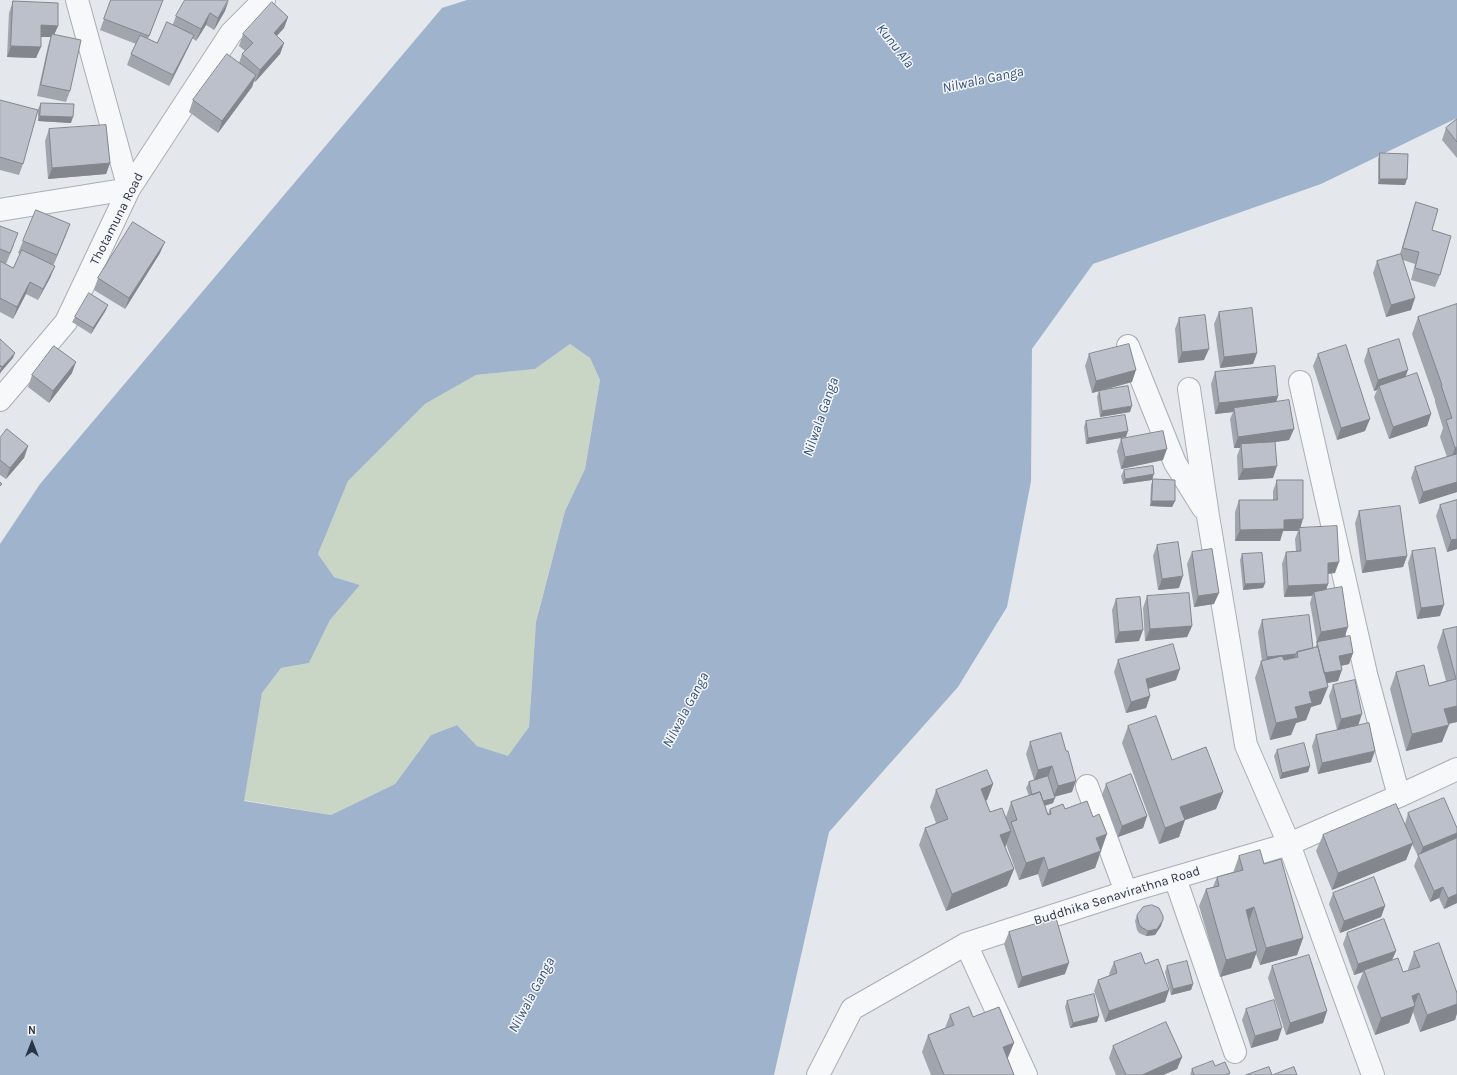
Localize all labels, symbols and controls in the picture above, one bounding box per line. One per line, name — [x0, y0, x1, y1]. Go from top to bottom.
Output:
water label: Kunu Ala — [873, 21, 917, 71]
water label: Nilwala Ganga — [941, 63, 1025, 97]
street label: Thotamuna Road — [87, 170, 147, 268]
water label: Nilwala Ganga — [800, 375, 842, 459]
water label: Nilwala Ganga — [659, 670, 713, 750]
street label: Buddhika Senavirathna Road — [1032, 863, 1202, 929]
water label: Nilwala Ganga — [505, 955, 559, 1035]
north arrow — [12, 1023, 52, 1063]
text: N — [28, 1024, 36, 1037]

